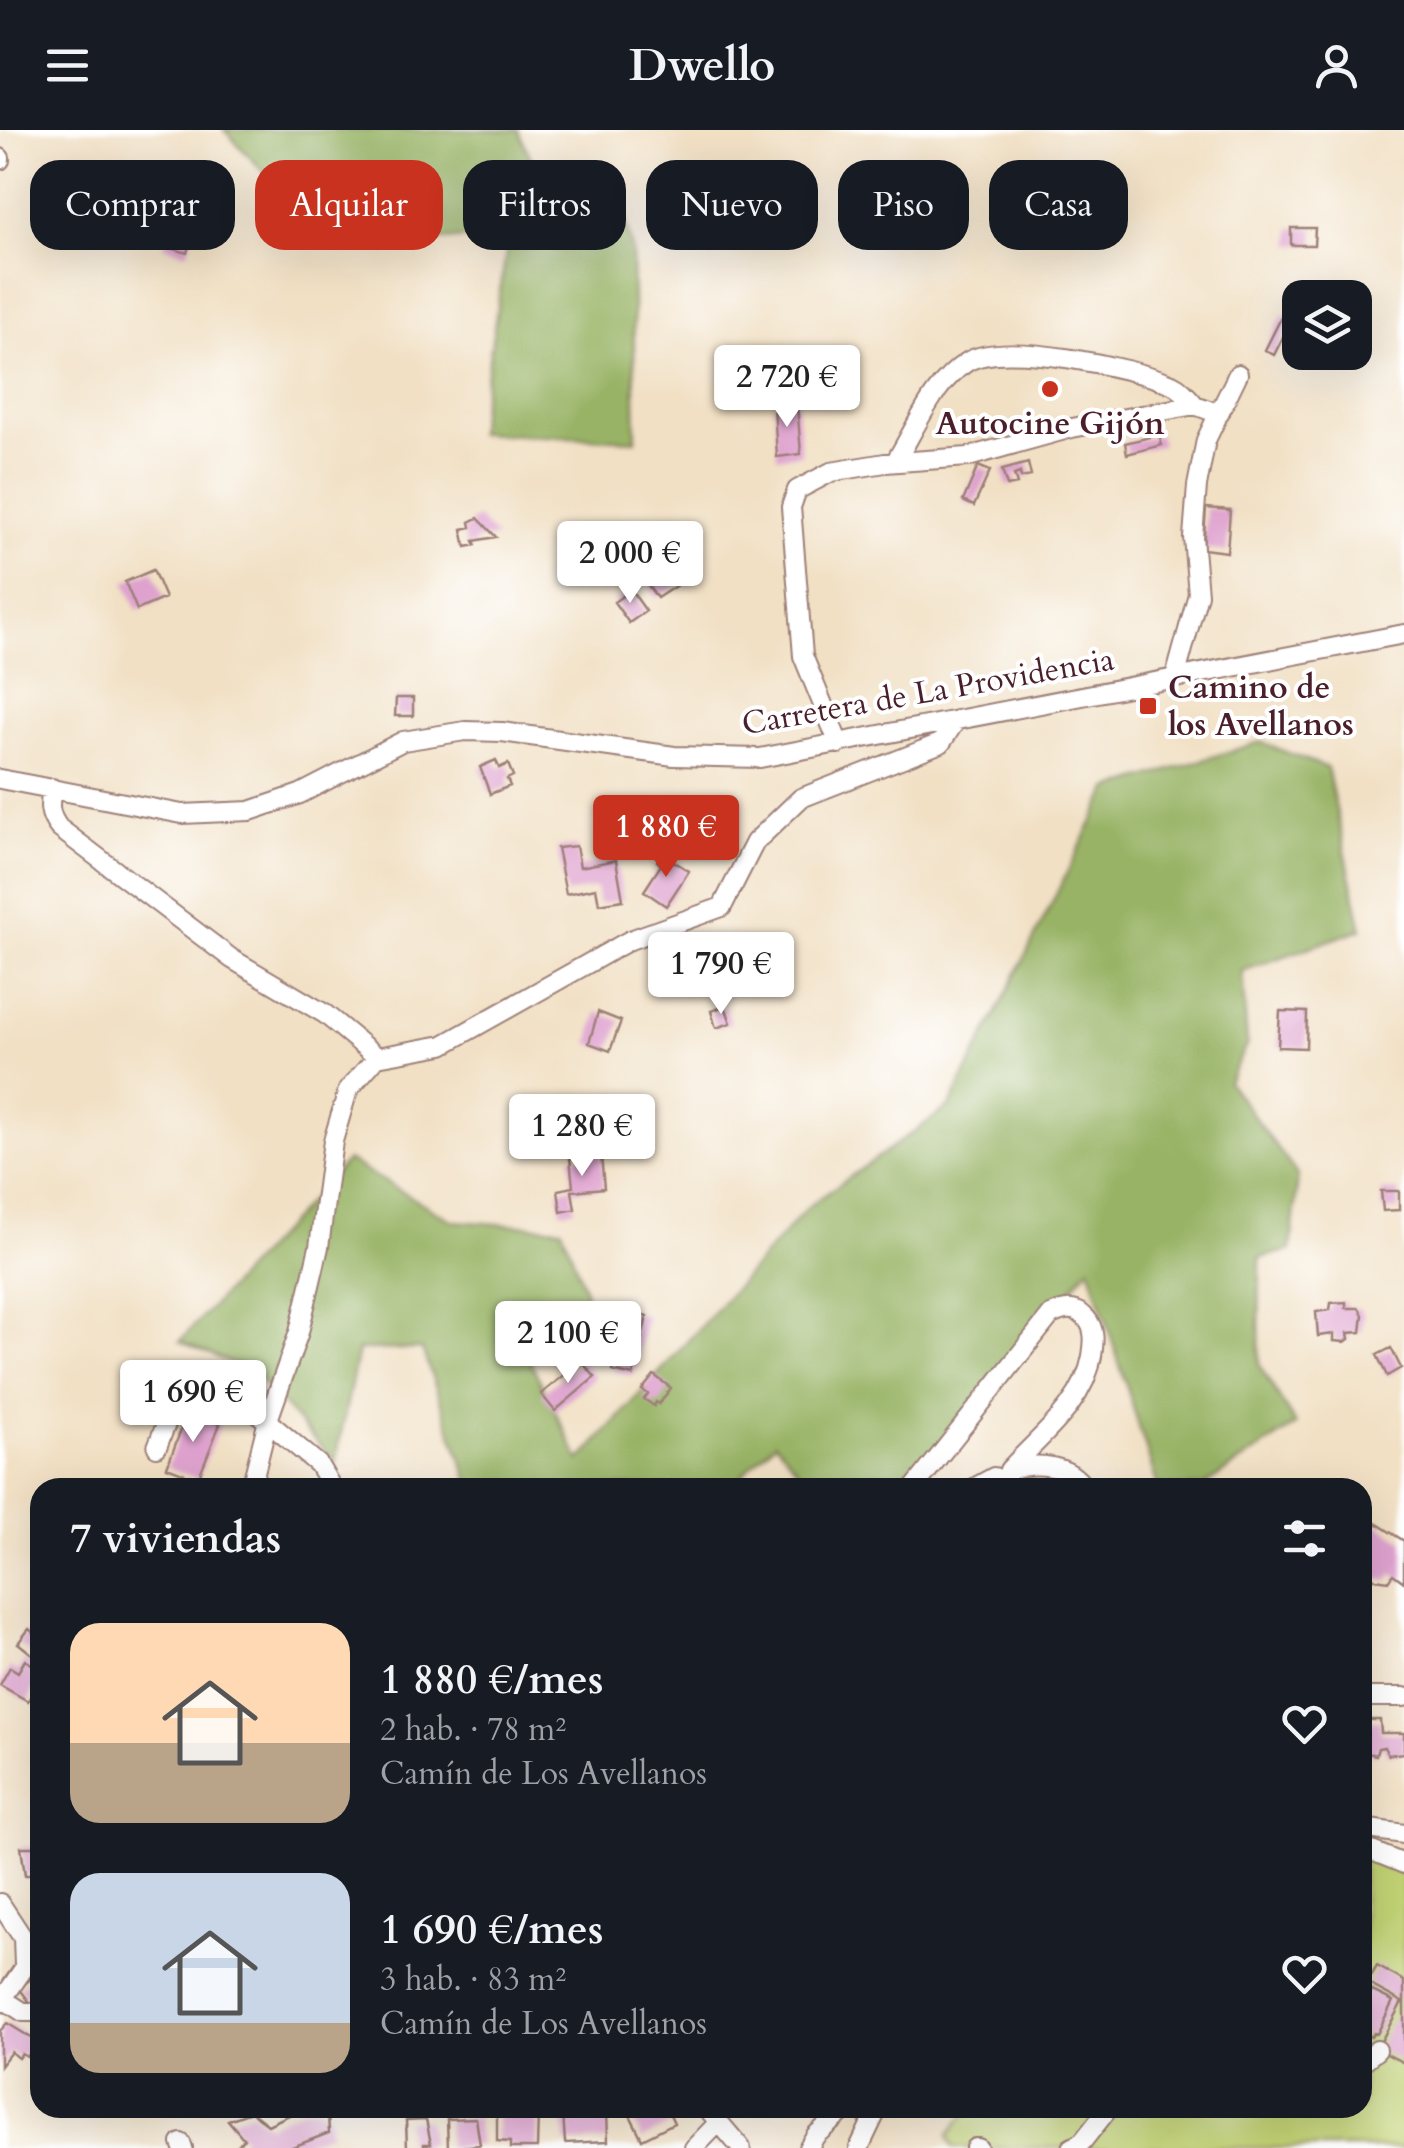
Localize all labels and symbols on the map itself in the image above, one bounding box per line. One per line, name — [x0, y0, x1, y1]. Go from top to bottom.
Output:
pin: 2 720 € — [695, 345, 879, 430]
marker: Autocine Gijón — [1039, 378, 1061, 400]
place label: Autocine Gijón — [935, 402, 1165, 446]
pin: 2 000 € — [538, 521, 722, 606]
street label: Carretera de La Providencia — [738, 638, 1118, 746]
place label: Camino de los Avellanos — [1168, 666, 1354, 747]
marker: Camino de los Avellanos — [1137, 695, 1159, 717]
pin: 1 880 € — [574, 795, 758, 880]
pin: 1 790 € — [629, 932, 813, 1017]
pin: 1 280 € — [490, 1094, 674, 1179]
pin: 2 100 € — [476, 1301, 660, 1386]
pin: 1 690 € — [101, 1360, 285, 1445]

